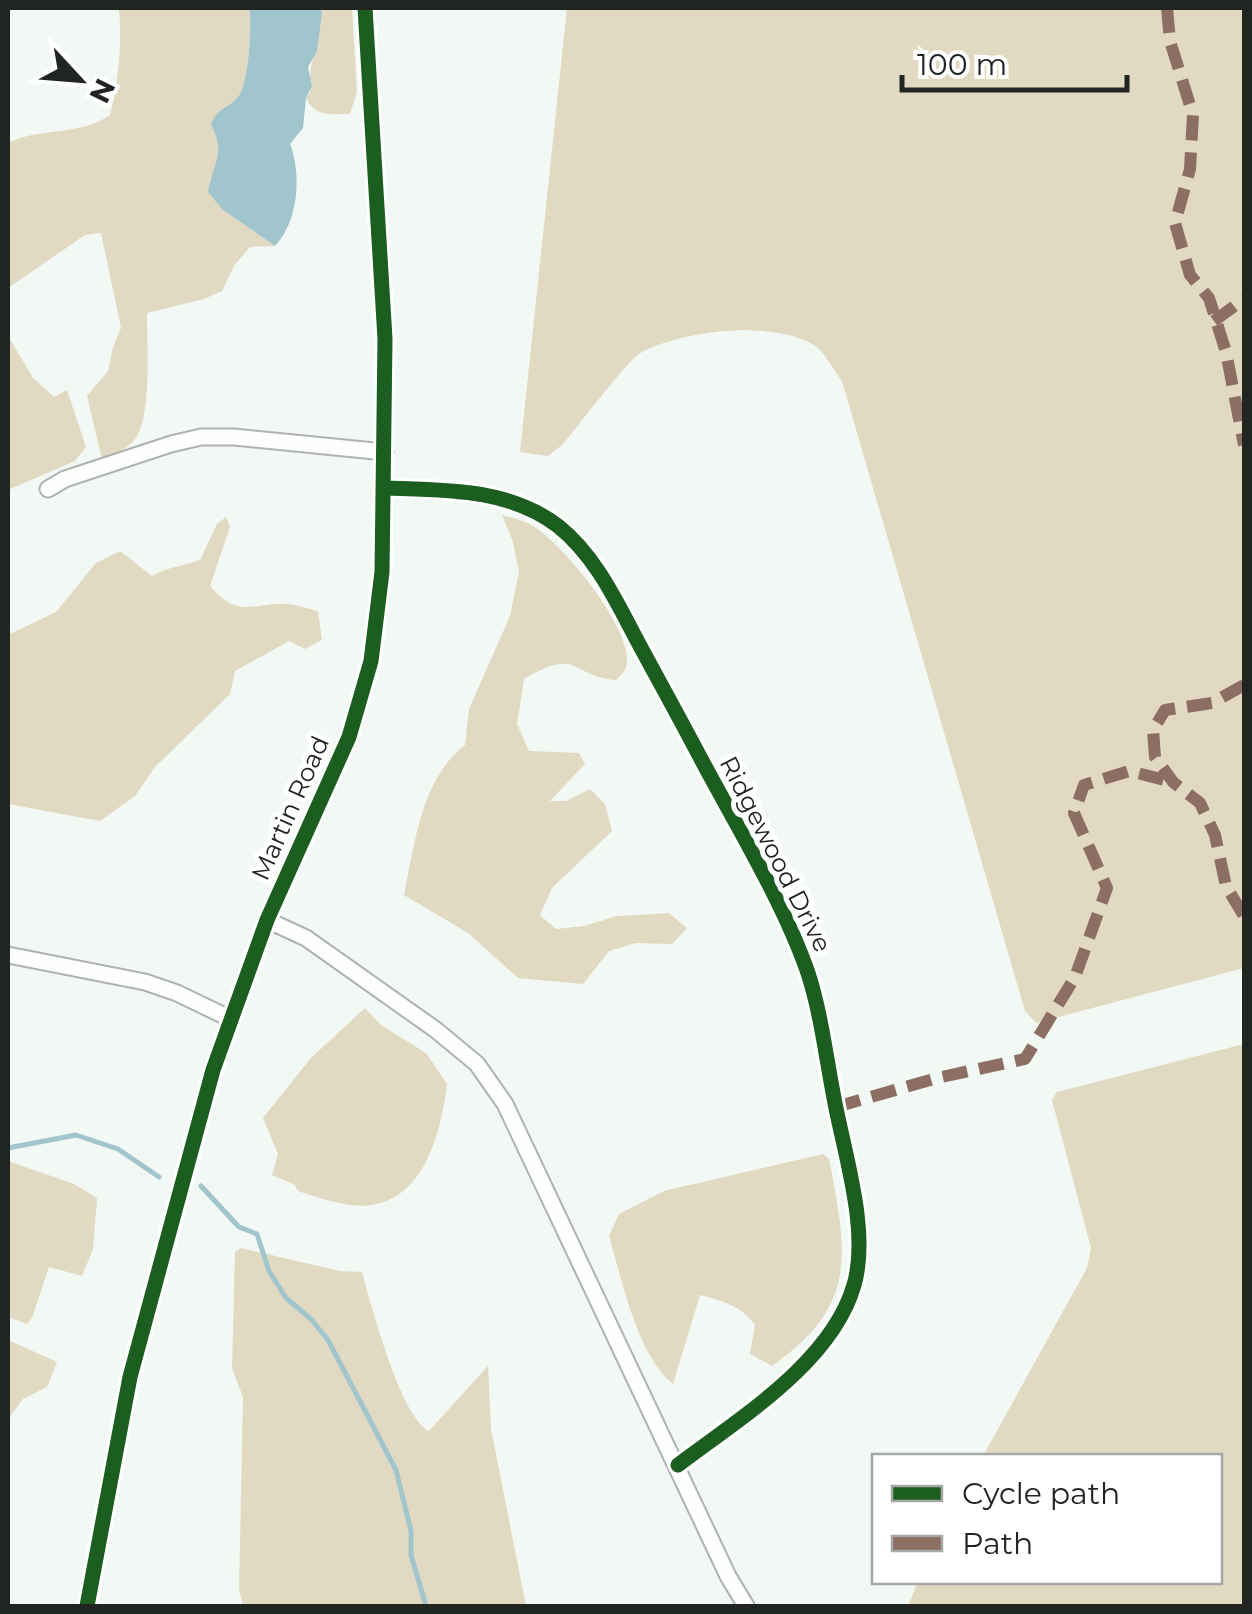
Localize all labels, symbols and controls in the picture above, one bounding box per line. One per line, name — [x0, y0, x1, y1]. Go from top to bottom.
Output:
north arrow — [30, 30, 130, 130]
scale bar — [902, 30, 1127, 92]
text: 100 m — [917, 46, 1007, 83]
text: N — [82, 73, 123, 109]
street label: Martin Road — [245, 731, 335, 885]
street label: Ridgewood Drive — [714, 751, 838, 957]
legend — [872, 1454, 1222, 1584]
text: Cycle path — [962, 1475, 1120, 1512]
text: Path — [962, 1525, 1033, 1562]

